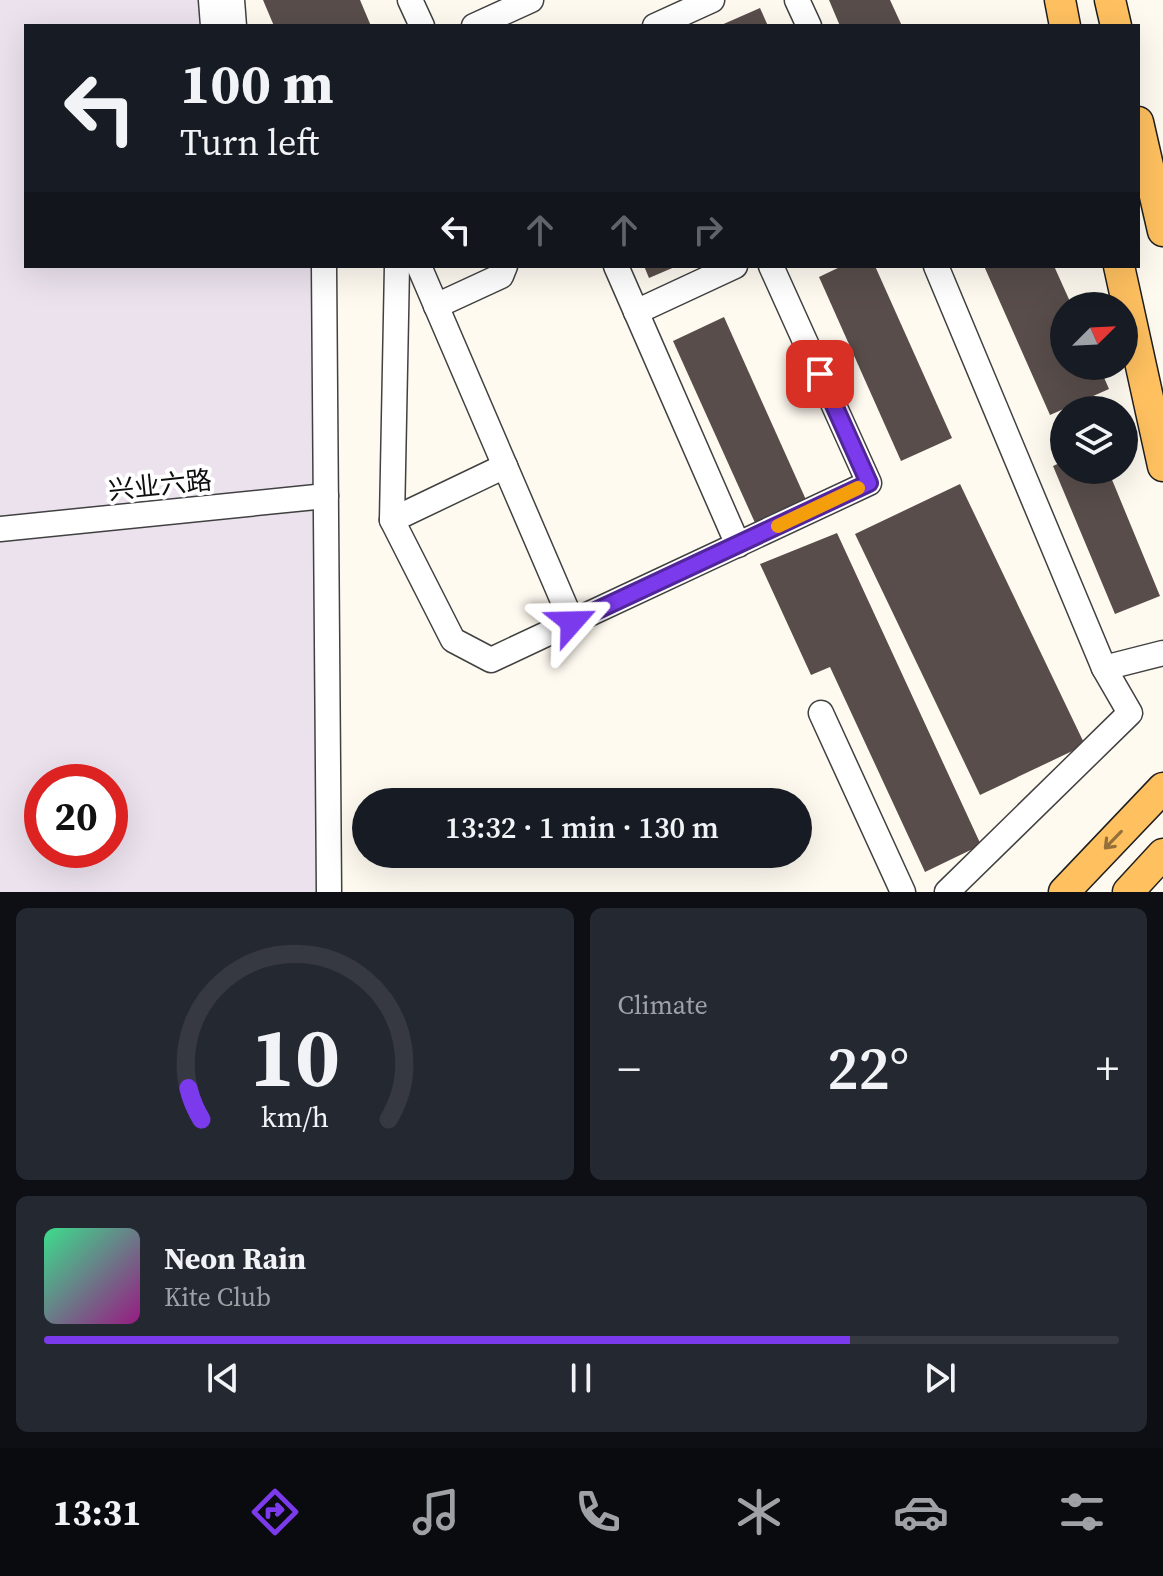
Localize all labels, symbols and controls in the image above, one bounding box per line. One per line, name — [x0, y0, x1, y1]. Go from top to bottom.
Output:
text: 100 m — [180, 45, 334, 122]
icon: left — [48, 56, 152, 160]
text: Turn left — [180, 118, 319, 167]
icon: left — [434, 208, 478, 252]
icon: ahead — [518, 208, 562, 252]
icon: ahead — [602, 208, 646, 252]
icon: right — [686, 208, 730, 252]
north arrow — [1050, 292, 1138, 380]
map controls — [1050, 292, 1138, 484]
pin — [786, 340, 854, 408]
icon: arrive — [798, 352, 842, 396]
button: layers — [1050, 396, 1138, 484]
street label: 兴业六路 — [106, 462, 214, 508]
position arrow — [530, 580, 614, 664]
speed limit sign: 20 — [24, 764, 128, 868]
text: 13:32 · 1 min · 130 m — [445, 807, 719, 848]
one-way arrow — [1104, 830, 1123, 850]
text: Climate — [618, 987, 708, 1023]
text: 10 — [250, 1000, 340, 1114]
text: 22° — [827, 1027, 909, 1109]
text: − — [618, 1038, 641, 1099]
text: + — [1096, 1038, 1119, 1099]
text: km/h — [261, 1097, 329, 1137]
text: Neon Rain — [164, 1238, 306, 1279]
text: Kite Club — [164, 1279, 271, 1315]
icon: previous — [201, 1356, 245, 1400]
icon: pause — [559, 1356, 603, 1400]
icon: next — [918, 1356, 962, 1400]
icon: directions — [247, 1484, 303, 1540]
icon: music — [408, 1484, 464, 1540]
icon: phone — [570, 1484, 626, 1540]
icon: climate — [731, 1484, 787, 1540]
icon: car — [893, 1484, 949, 1540]
icon: filters — [1054, 1484, 1110, 1540]
text: 13:31 — [53, 1488, 142, 1537]

